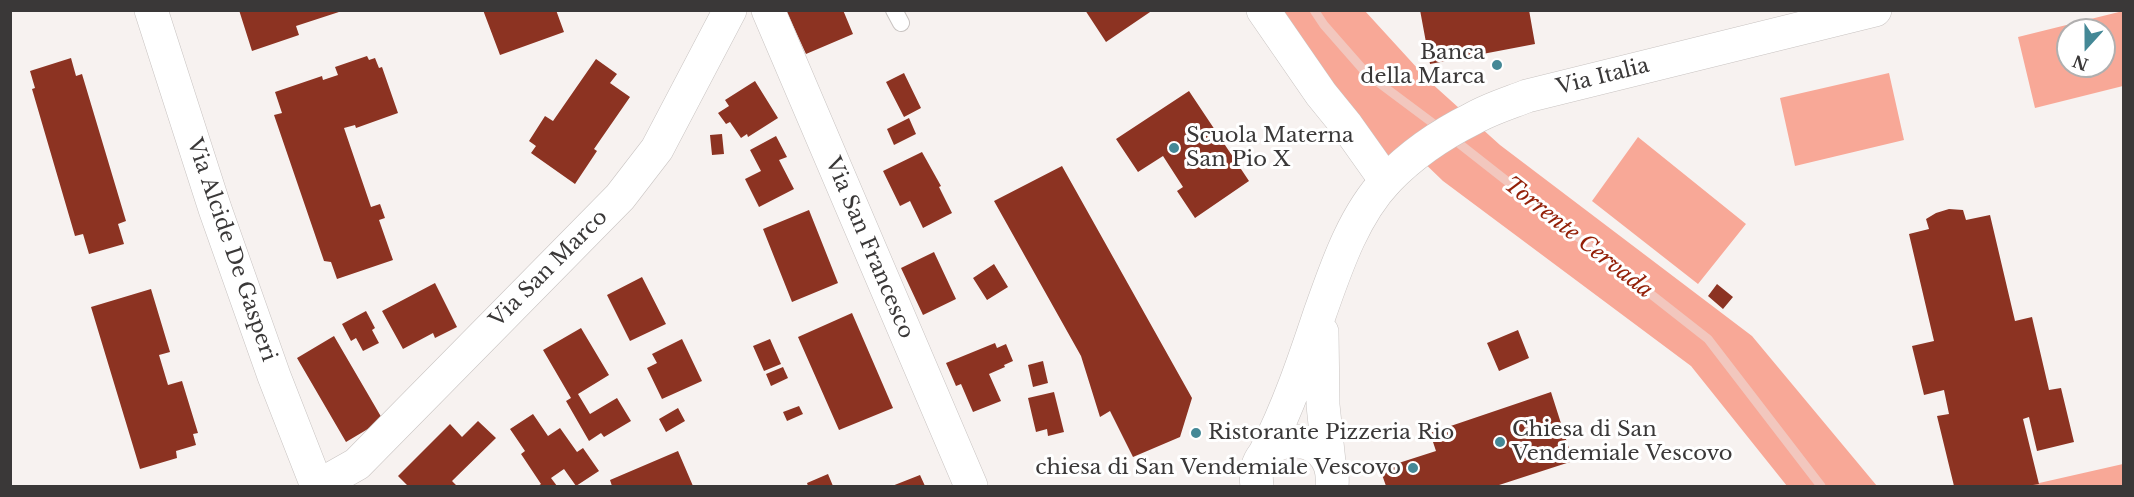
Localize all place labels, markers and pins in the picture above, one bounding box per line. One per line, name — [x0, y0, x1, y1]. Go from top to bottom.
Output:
place label: Banca della Marca — [1360, 40, 1485, 90]
marker: Banca della Marca — [1490, 58, 1504, 72]
place label: Scuola Materna San Pio X — [1186, 123, 1354, 173]
marker: Scuola Materna San Pio X — [1167, 141, 1181, 155]
place label: Chiesa di San Vendemiale Vescovo — [1512, 417, 1733, 467]
place label: Ristorante Pizzeria Rio — [1208, 420, 1454, 446]
marker: Ristorante Pizzeria Rio — [1189, 426, 1203, 440]
marker: Chiesa di San Vendemiale Vescovo — [1493, 435, 1507, 449]
place label: chiesa di San Vendemiale Vescovo — [1035, 455, 1401, 481]
marker: chiesa di San Vendemiale Vescovo — [1406, 461, 1420, 475]

